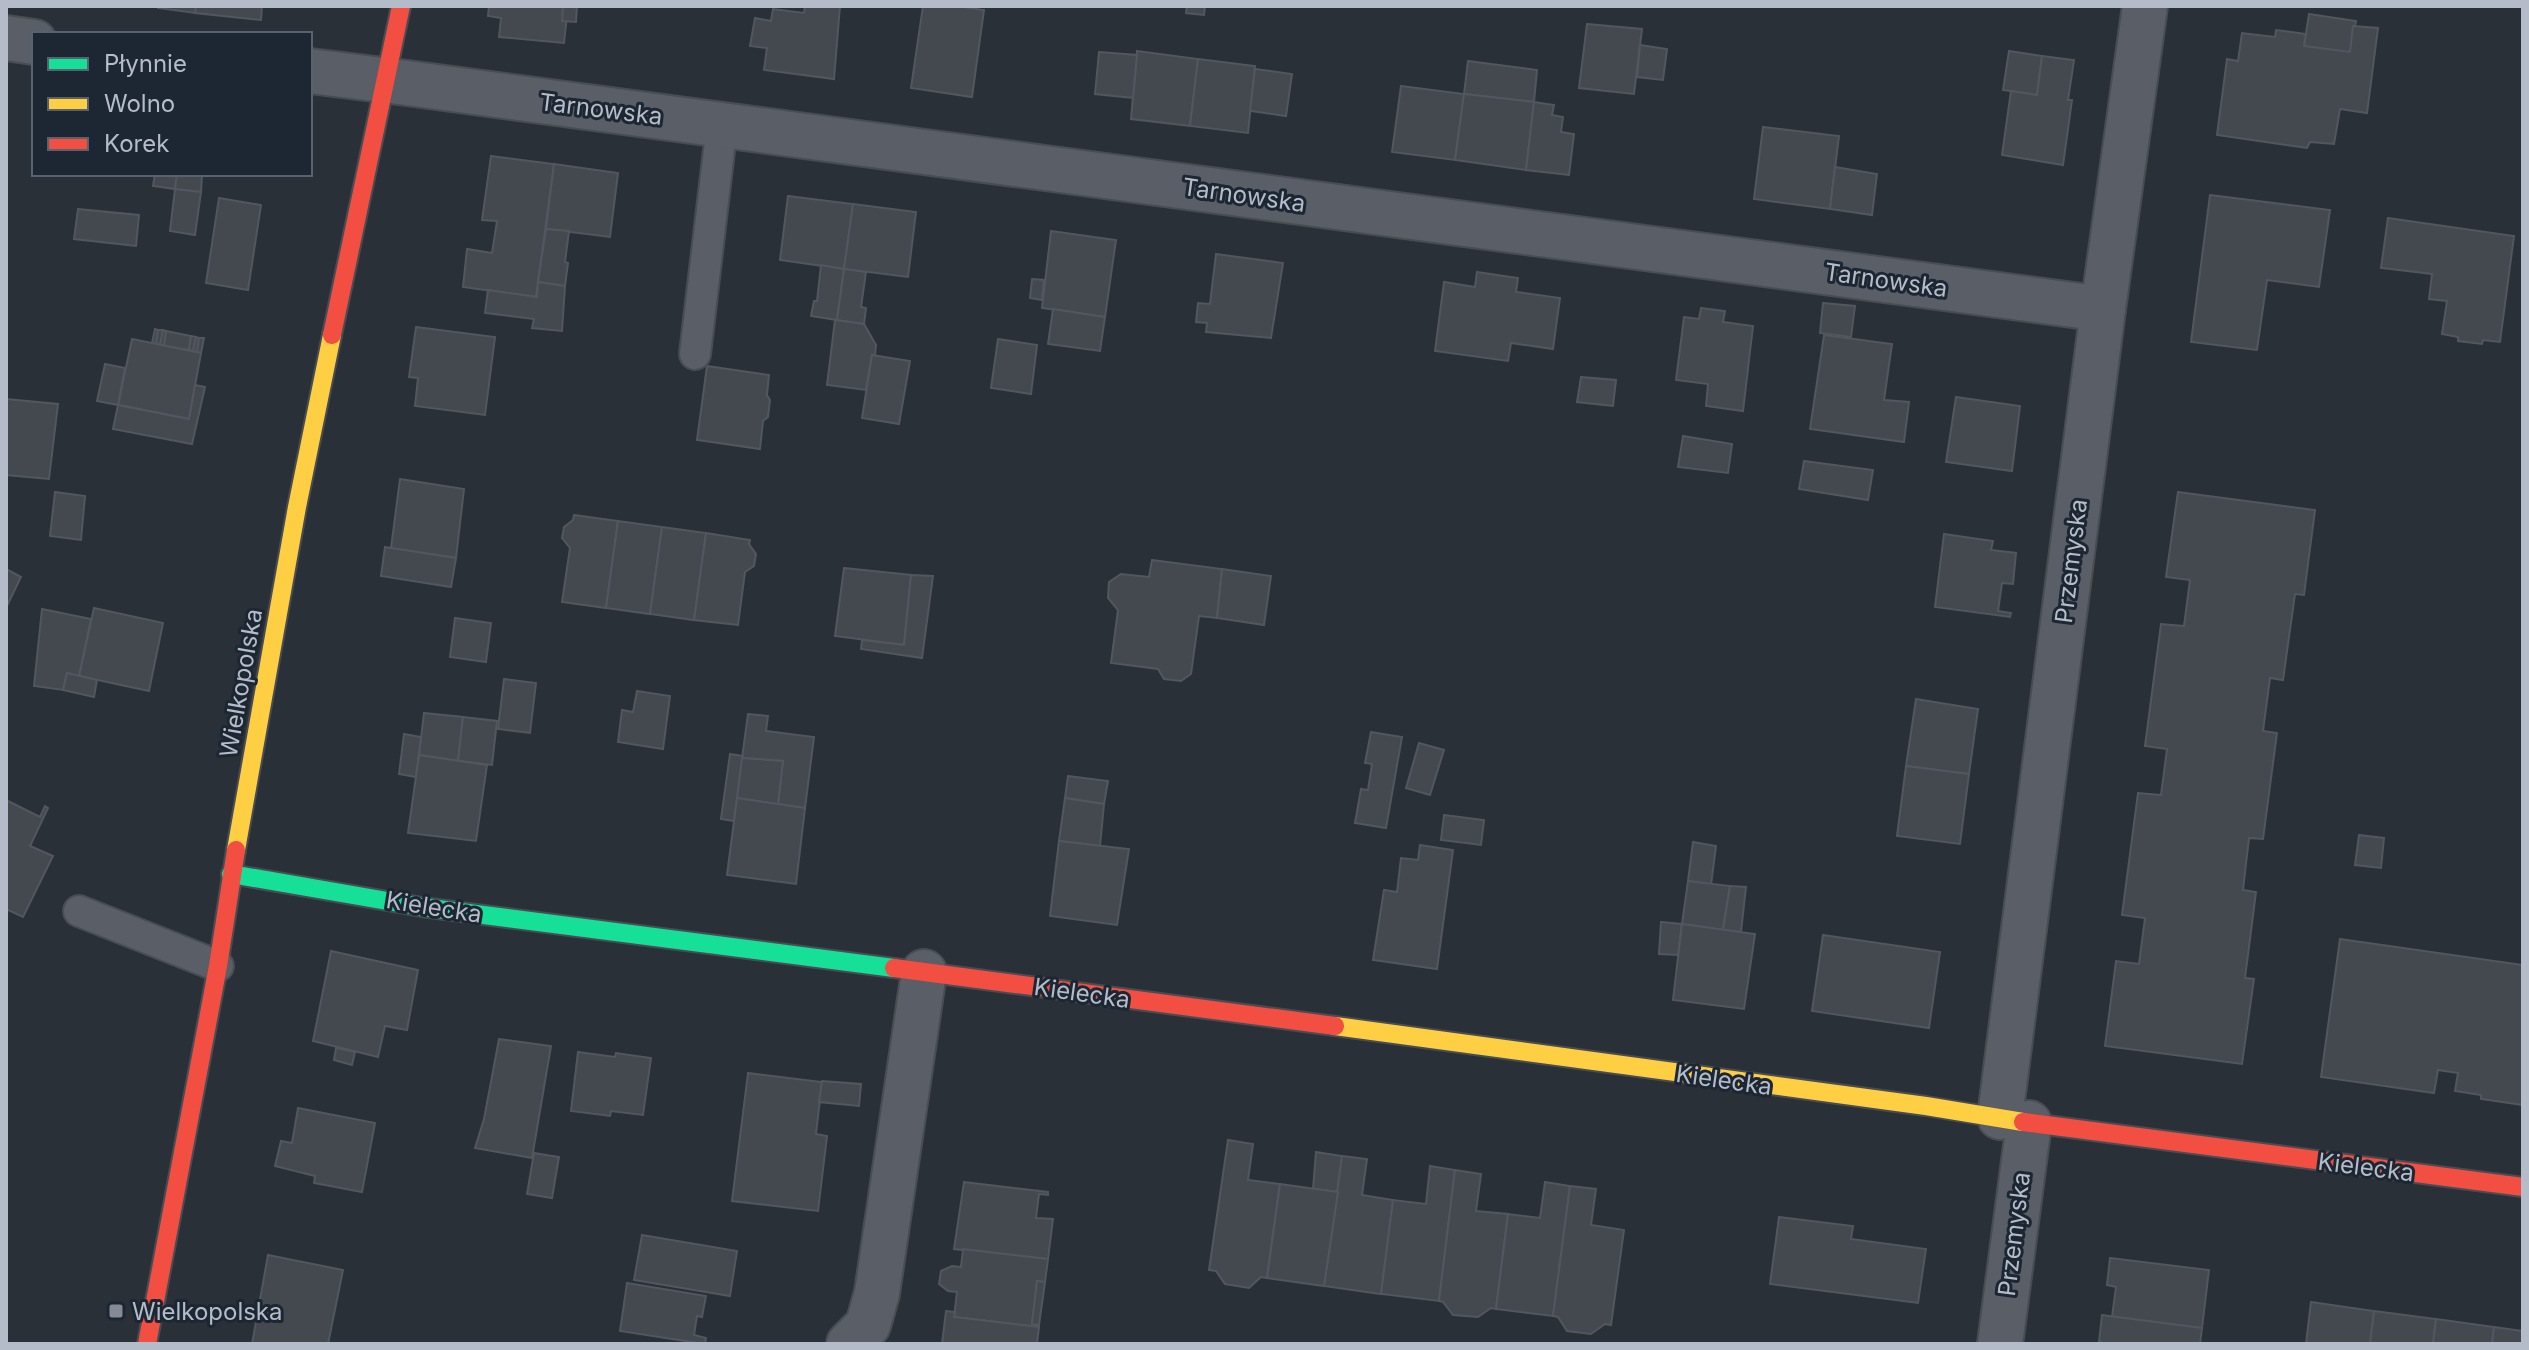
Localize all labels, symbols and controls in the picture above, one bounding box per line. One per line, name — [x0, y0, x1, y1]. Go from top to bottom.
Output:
legend — [32, 32, 312, 176]
text: Płynnie — [104, 49, 187, 78]
street label: Tarnowska — [538, 87, 664, 131]
text: Wolno — [104, 89, 175, 118]
text: Korek — [104, 129, 169, 158]
street label: Tarnowska — [1181, 172, 1307, 218]
street label: Tarnowska — [1823, 257, 1949, 303]
street label: Przemyska — [2049, 497, 2093, 625]
street label: Wielkopolska — [214, 606, 268, 760]
street label: Kielecka — [384, 885, 484, 929]
street label: Kielecka — [1032, 972, 1132, 1014]
street label: Kielecka — [1674, 1059, 1774, 1101]
street label: Kielecka — [2316, 1147, 2416, 1187]
street label: Przemyska — [1992, 1170, 2036, 1298]
place label: Wielkopolska — [132, 1297, 283, 1326]
marker: Wielkopolska — [107, 1302, 125, 1320]

